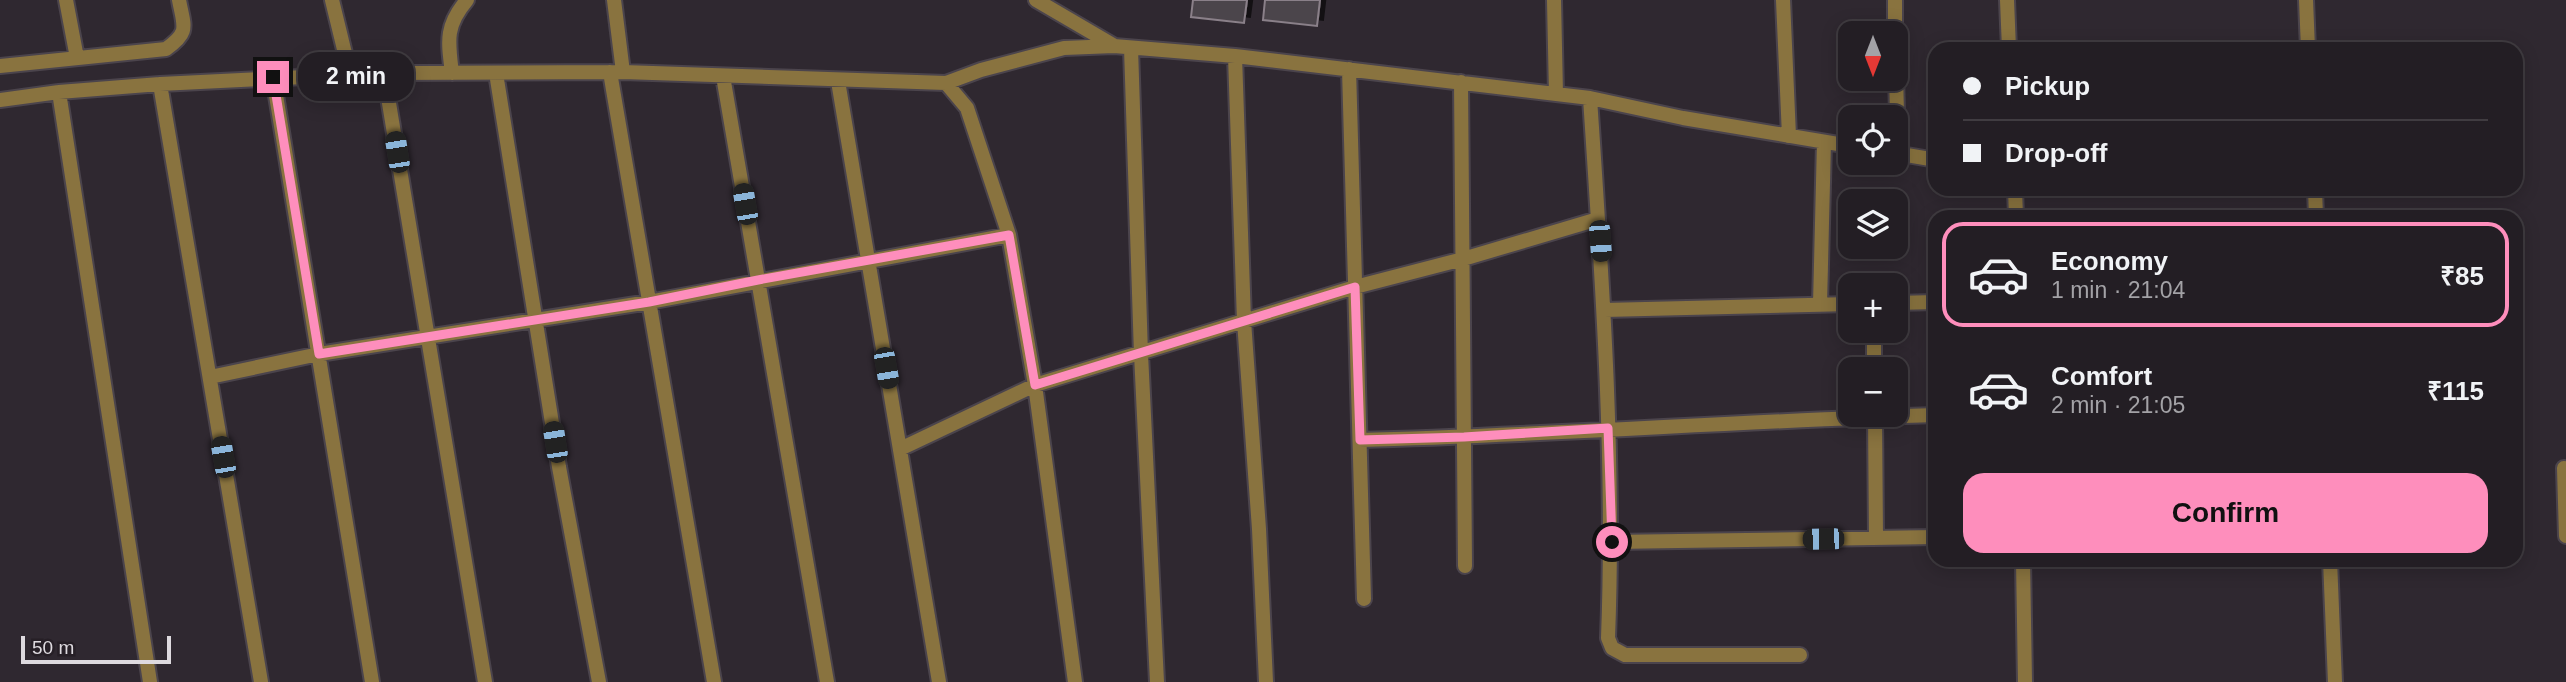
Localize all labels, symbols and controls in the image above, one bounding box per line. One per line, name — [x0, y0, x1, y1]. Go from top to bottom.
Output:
north arrow — [1838, 21, 1908, 91]
map controls — [1838, 21, 1908, 427]
callout: 2 min — [298, 52, 413, 102]
route end — [257, 61, 289, 93]
text: 2 min — [326, 63, 386, 89]
text: Pickup — [2005, 71, 2090, 101]
button: locate — [1838, 105, 1908, 175]
car — [384, 130, 411, 174]
text: Drop-off — [2005, 138, 2108, 168]
car — [732, 181, 759, 227]
button: layers — [1838, 189, 1908, 259]
car — [1589, 219, 1612, 263]
icon: car — [1967, 243, 2030, 306]
text: Economy — [2051, 246, 2168, 276]
text: ₹85 — [2440, 261, 2484, 291]
button: + — [1838, 273, 1908, 343]
text: 1 min · 21:04 — [2051, 277, 2185, 303]
car — [873, 345, 900, 391]
button: − — [1838, 357, 1908, 427]
icon: car — [1967, 358, 2030, 421]
text: Comfort — [2051, 361, 2152, 391]
text: ₹115 — [2427, 376, 2484, 406]
text: 2 min · 21:05 — [2051, 392, 2185, 418]
car — [542, 420, 569, 464]
car — [210, 434, 237, 480]
button: Confirm — [1963, 473, 2488, 553]
route start — [1596, 526, 1628, 558]
car — [1802, 528, 1845, 550]
scale bar — [21, 633, 172, 665]
text: 50 m — [32, 637, 74, 658]

